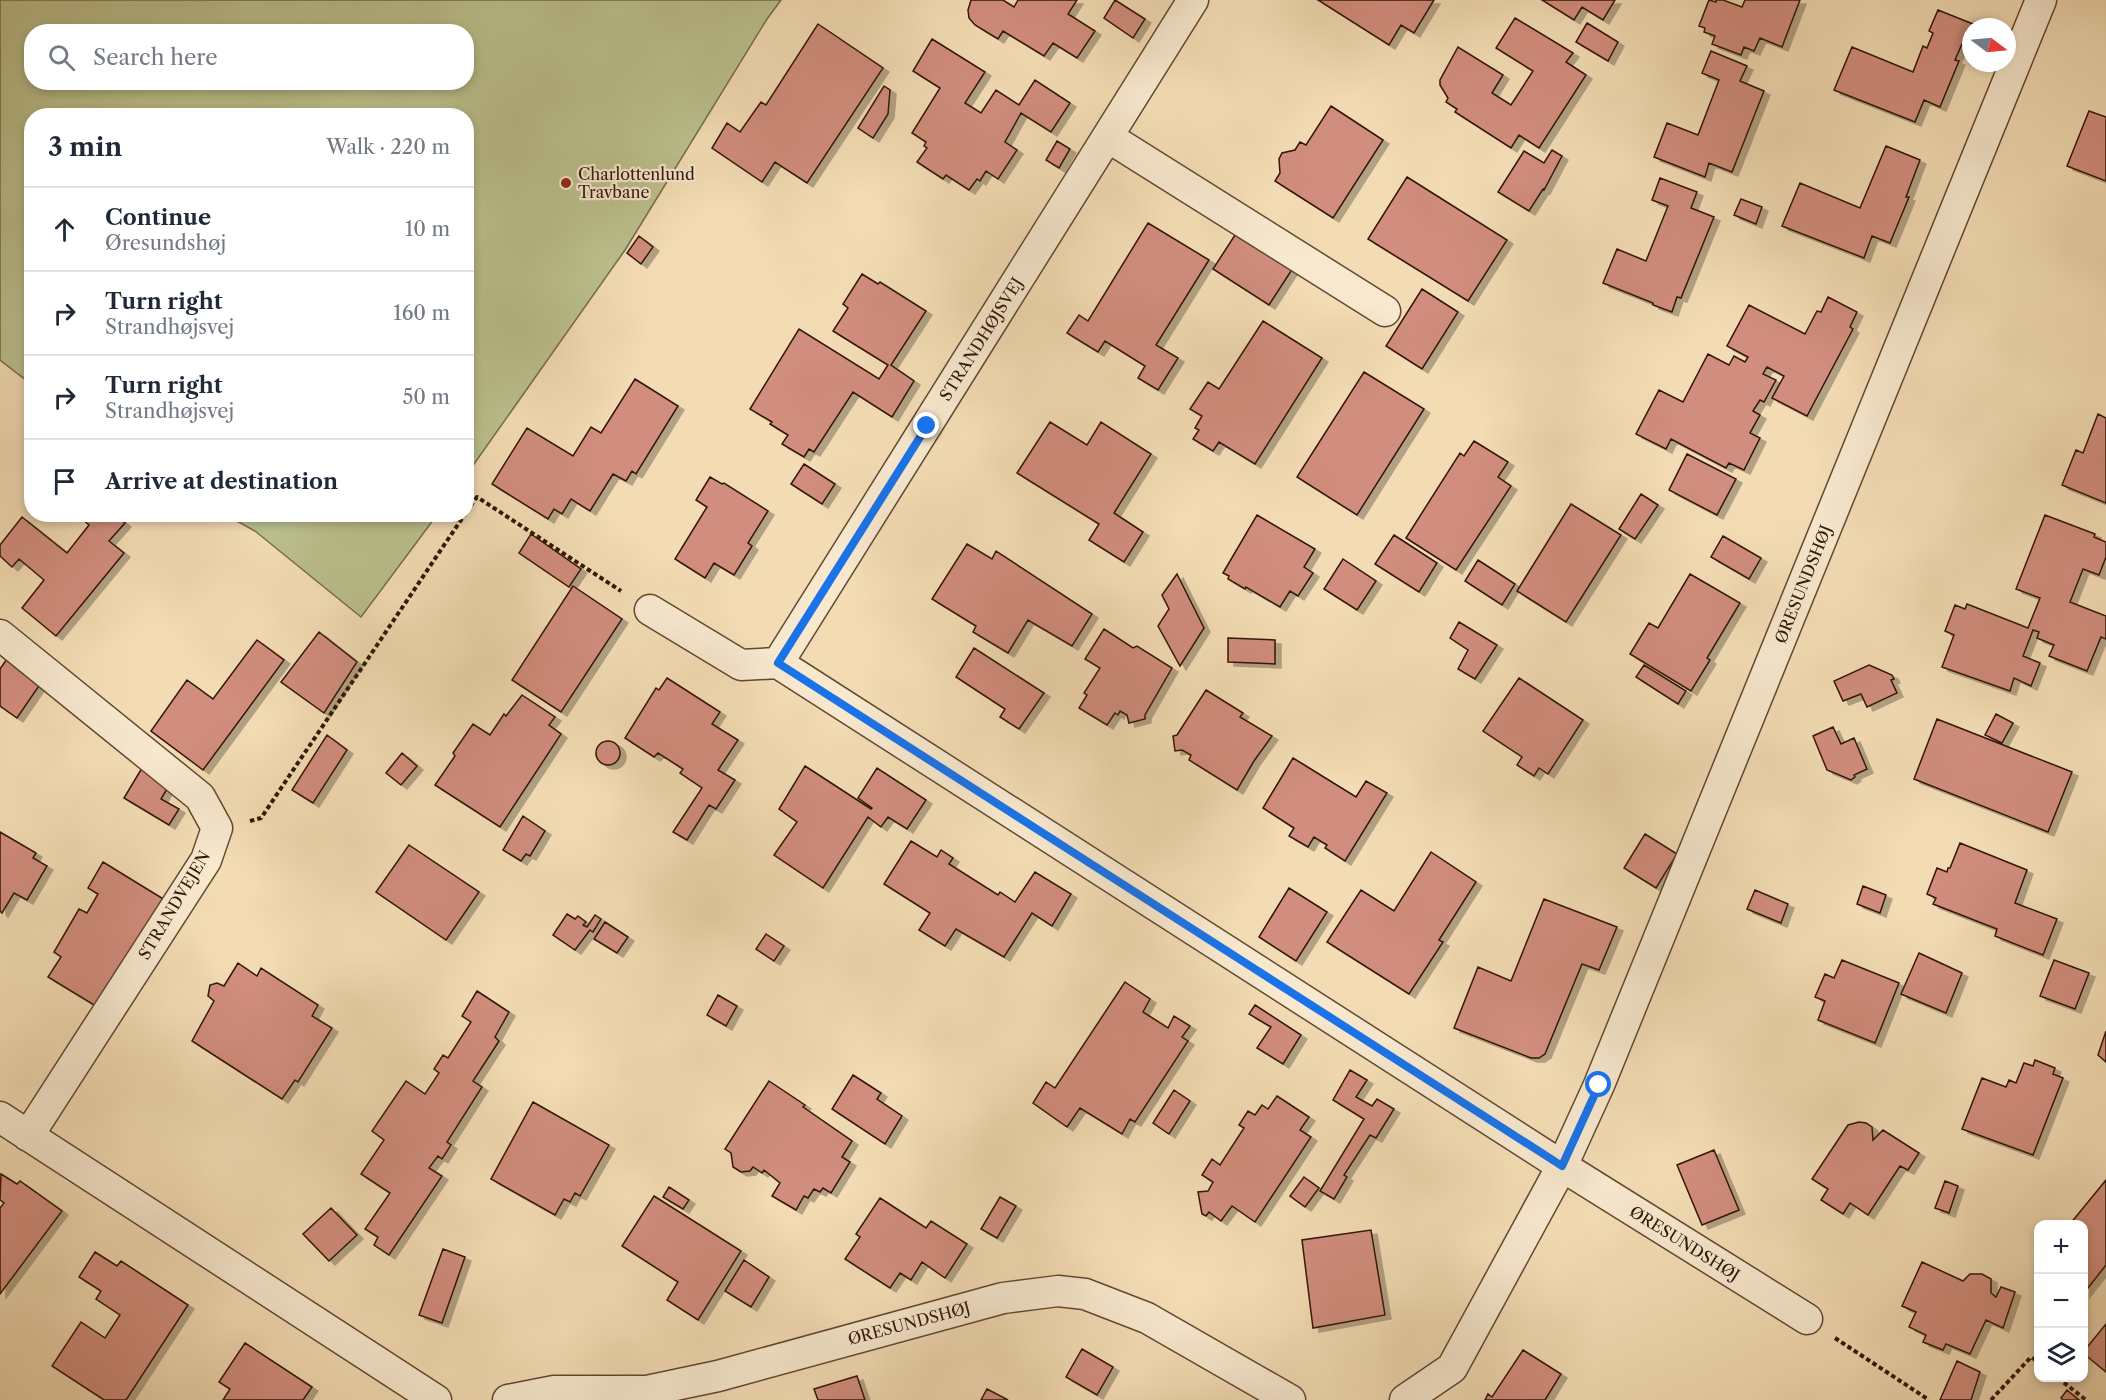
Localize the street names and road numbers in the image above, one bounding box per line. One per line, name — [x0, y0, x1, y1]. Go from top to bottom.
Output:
street label: STRANDHØJSVEJ — [935, 274, 1027, 404]
street label: ØRESUNDSHØJ — [1770, 522, 1836, 646]
street label: STRANDVEJEN — [134, 847, 214, 963]
street label: ØRESUNDSHØJ — [1626, 1201, 1744, 1285]
street label: ØRESUNDSHØJ — [845, 1297, 973, 1349]

